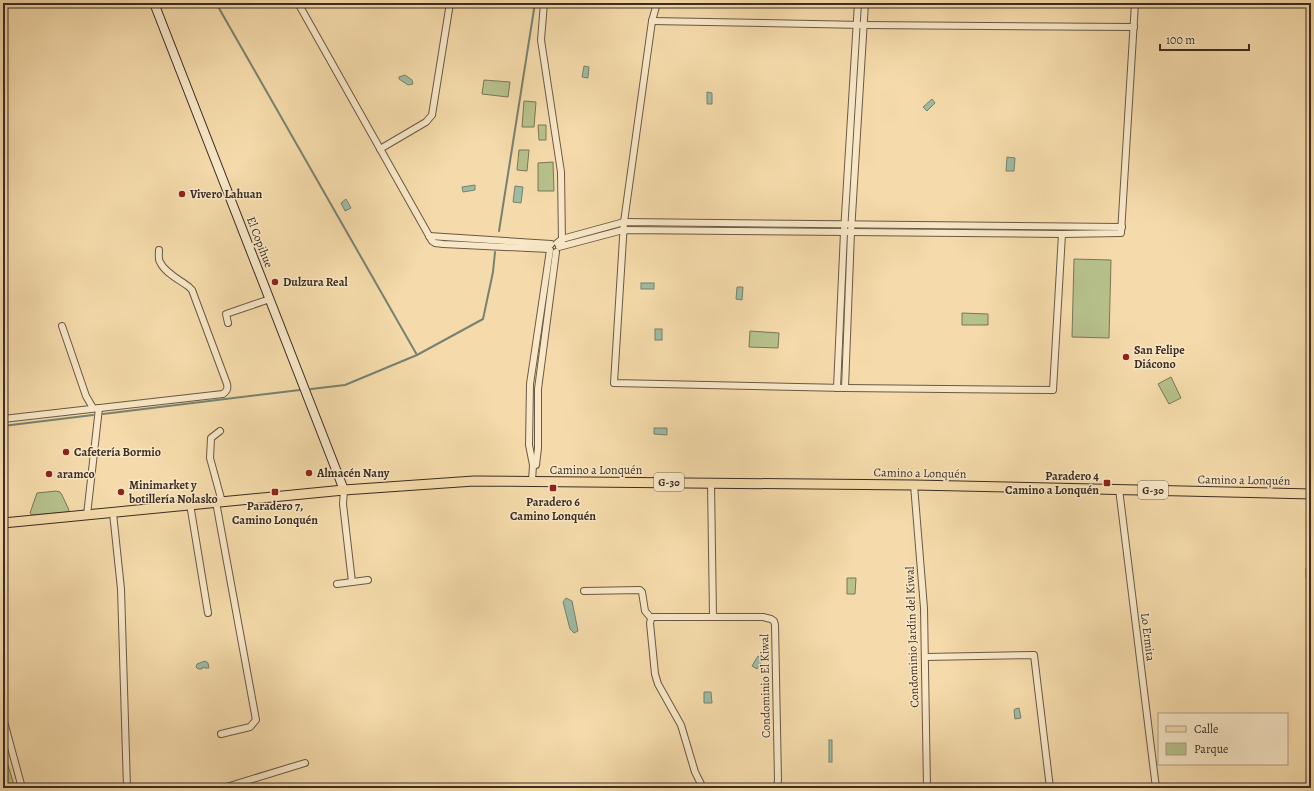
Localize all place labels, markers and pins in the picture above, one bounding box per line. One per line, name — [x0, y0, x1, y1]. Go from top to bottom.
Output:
place label: Vivero Lahuan — [189, 186, 262, 202]
marker: Vivero Lahuan — [177, 189, 187, 199]
place label: Dulzura Real — [283, 274, 348, 290]
marker: Dulzura Real — [270, 277, 280, 287]
place label: San Felipe Diácono — [1134, 342, 1185, 372]
marker: San Felipe Diácono — [1121, 352, 1131, 362]
place label: Cafetería Bormio — [74, 444, 161, 460]
marker: Cafetería Bormio — [61, 447, 71, 457]
place label: Almacén Nany — [316, 465, 390, 481]
place label: aramco — [57, 466, 95, 482]
marker: Almacén Nany — [304, 468, 314, 478]
place label: Paradero 4 Camino a Lonquén — [1005, 468, 1099, 498]
marker: aramco — [44, 469, 54, 479]
place label: Minimarket y botillería Nolasko — [128, 477, 218, 507]
marker: Paradero 4 Camino a Lonquén — [1102, 478, 1112, 488]
marker: Paradero 6 Camino Lonquén — [548, 483, 558, 493]
marker: Minimarket y botillería Nolasko — [116, 487, 126, 497]
marker: Paradero 7, Camino Lonquén — [270, 487, 280, 497]
place label: Paradero 6 Camino Lonquén — [510, 494, 596, 524]
place label: Paradero 7, Camino Lonquén — [232, 498, 318, 528]

